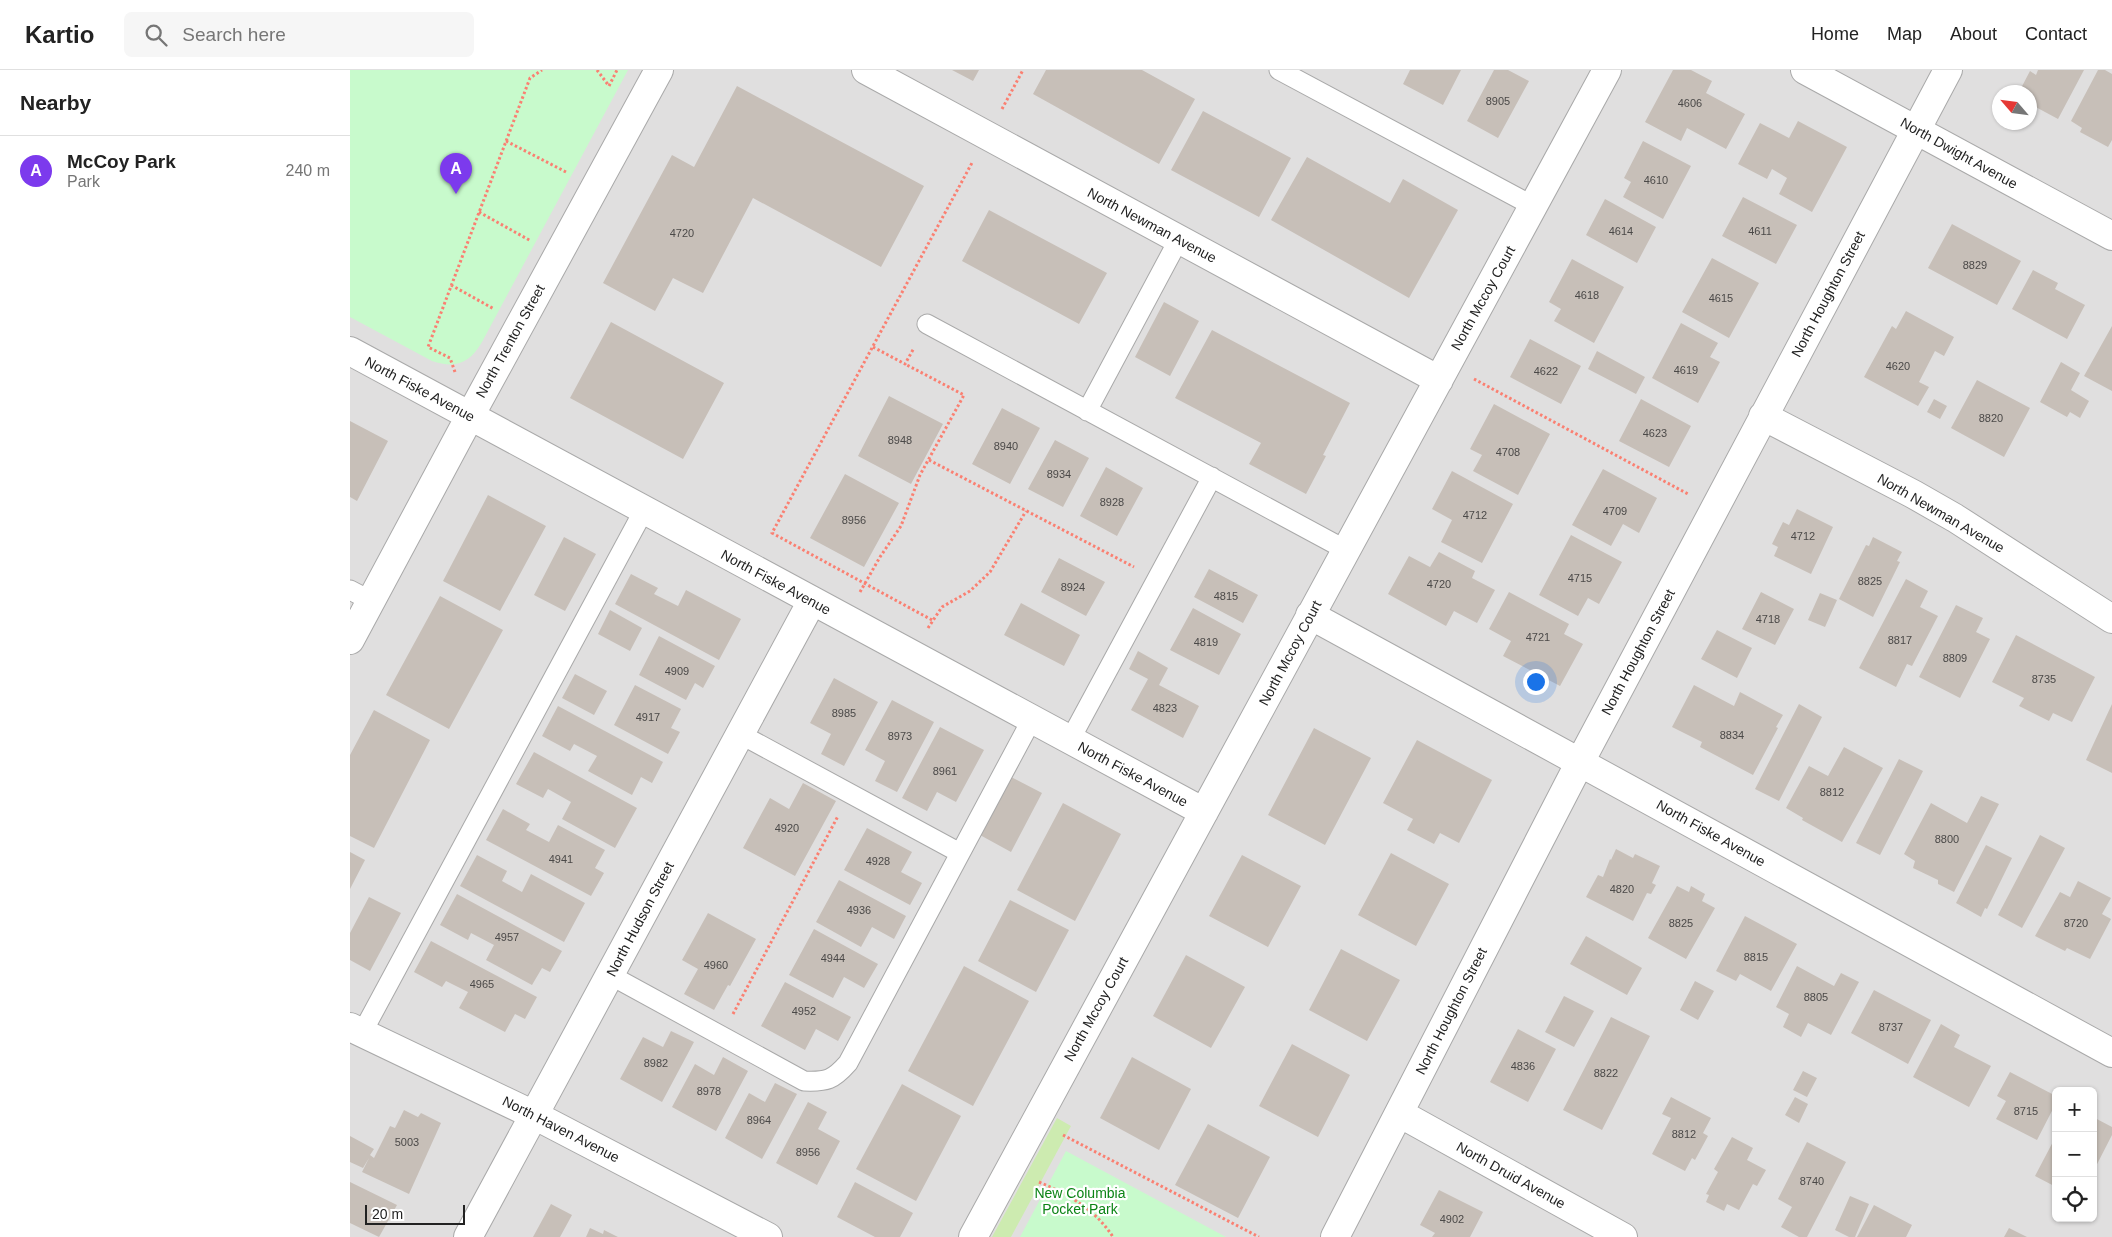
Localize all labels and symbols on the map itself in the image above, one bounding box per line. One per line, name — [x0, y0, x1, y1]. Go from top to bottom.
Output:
north arrow — [1992, 85, 2037, 130]
house number: 8905 — [1486, 95, 1510, 107]
house number: 4606 — [1678, 97, 1702, 109]
street label: North Dwight Avenue — [1898, 114, 2020, 192]
pin: A — [440, 153, 472, 194]
house number: 4610 — [1644, 174, 1668, 186]
street label: North Newman Avenue — [1085, 184, 1219, 266]
house number: 4614 — [1609, 225, 1633, 237]
house number: 4611 — [1748, 225, 1772, 237]
house number: 4720 — [670, 227, 694, 239]
street label: North Houghton Street — [1788, 228, 1868, 360]
street label: North Mccoy Court — [1448, 243, 1518, 353]
house number: 8829 — [1963, 259, 1987, 271]
street label: North Trenton Street — [472, 282, 548, 400]
house number: 4618 — [1575, 289, 1599, 301]
house number: 4615 — [1709, 292, 1733, 304]
street label: North Fiske Avenue — [362, 353, 478, 425]
house number: 4620 — [1886, 360, 1910, 372]
house number: 4619 — [1674, 364, 1698, 376]
house number: 4622 — [1534, 365, 1558, 377]
house number: 8820 — [1979, 412, 2003, 424]
house number: 4623 — [1643, 427, 1667, 439]
house number: 8948 — [888, 434, 912, 446]
house number: 8940 — [994, 440, 1018, 452]
house number: 4708 — [1496, 446, 1520, 458]
house number: 8934 — [1047, 468, 1071, 480]
street label: North Newman Avenue — [1875, 470, 2007, 556]
house number: 8928 — [1100, 496, 1124, 508]
house number: 4709 — [1603, 505, 1627, 517]
house number: 4712 — [1463, 509, 1487, 521]
house number: 8956 — [842, 514, 866, 526]
house number: 4712 — [1791, 530, 1815, 542]
street label: North Fiske Avenue — [718, 546, 834, 618]
house number: 4715 — [1568, 572, 1592, 584]
house number: 8825 — [1858, 575, 1882, 587]
house number: 4720 — [1427, 578, 1451, 590]
house number: 8924 — [1061, 581, 1085, 593]
street label: North Houghton Street — [1598, 586, 1678, 718]
house number: 4815 — [1214, 590, 1238, 602]
street label: North Mccoy Court — [1256, 598, 1325, 708]
house number: 4718 — [1756, 613, 1780, 625]
house number: 4721 — [1526, 631, 1550, 643]
house number: 8817 — [1888, 634, 1912, 646]
house number: 4819 — [1194, 636, 1218, 648]
house number: 8809 — [1943, 652, 1967, 664]
house number: 4909 — [665, 665, 689, 677]
your location — [1523, 669, 1549, 695]
house number: 8735 — [2032, 673, 2056, 685]
house number: 4823 — [1153, 702, 1177, 714]
house number: 8985 — [832, 707, 856, 719]
house number: 4917 — [636, 711, 660, 723]
house number: 8834 — [1720, 729, 1744, 741]
house number: 8973 — [888, 730, 912, 742]
street label: North Fiske Avenue — [1075, 738, 1191, 810]
house number: 8961 — [933, 765, 957, 777]
house number: 8812 — [1820, 786, 1844, 798]
street label: North Fiske Avenue — [1654, 796, 1768, 870]
house number: 4920 — [775, 822, 799, 834]
house number: 8800 — [1935, 833, 1959, 845]
house number: 4941 — [549, 853, 573, 865]
house number: 4928 — [866, 855, 890, 867]
street label: North Hudson Street — [603, 859, 677, 979]
house number: 4820 — [1610, 883, 1634, 895]
house number: 4936 — [847, 904, 871, 916]
house number: 8825 — [1669, 917, 1693, 929]
house number: 8720 — [2064, 917, 2088, 929]
house number: 4957 — [495, 931, 519, 943]
street label: North Houghton Street — [1412, 945, 1490, 1077]
house number: 8815 — [1744, 951, 1768, 963]
house number: 4944 — [821, 952, 845, 964]
street label: North Mccoy Court — [1061, 954, 1131, 1064]
house number: 4960 — [704, 959, 728, 971]
house number: 4965 — [470, 978, 494, 990]
house number: 8805 — [1804, 991, 1828, 1003]
house number: 4952 — [792, 1005, 816, 1017]
house number: 8737 — [1879, 1021, 1903, 1033]
house number: 8982 — [644, 1057, 668, 1069]
house number: 4836 — [1511, 1060, 1535, 1072]
house number: 8822 — [1594, 1067, 1618, 1079]
house number: 8978 — [697, 1085, 721, 1097]
street label: North Haven Avenue — [500, 1093, 622, 1165]
house number: 8715 — [2014, 1105, 2038, 1117]
house number: 8964 — [747, 1114, 771, 1126]
house number: 8812 — [1672, 1128, 1696, 1140]
house number: 5003 — [395, 1136, 419, 1148]
street label: North Druid Avenue — [1454, 1138, 1568, 1212]
house number: 8956 — [796, 1146, 820, 1158]
house number: 8740 — [1800, 1175, 1824, 1187]
park label: New Columbia Pocket Park — [1034, 1185, 1126, 1217]
scale bar — [365, 1202, 465, 1225]
house number: 4902 — [1440, 1213, 1464, 1225]

